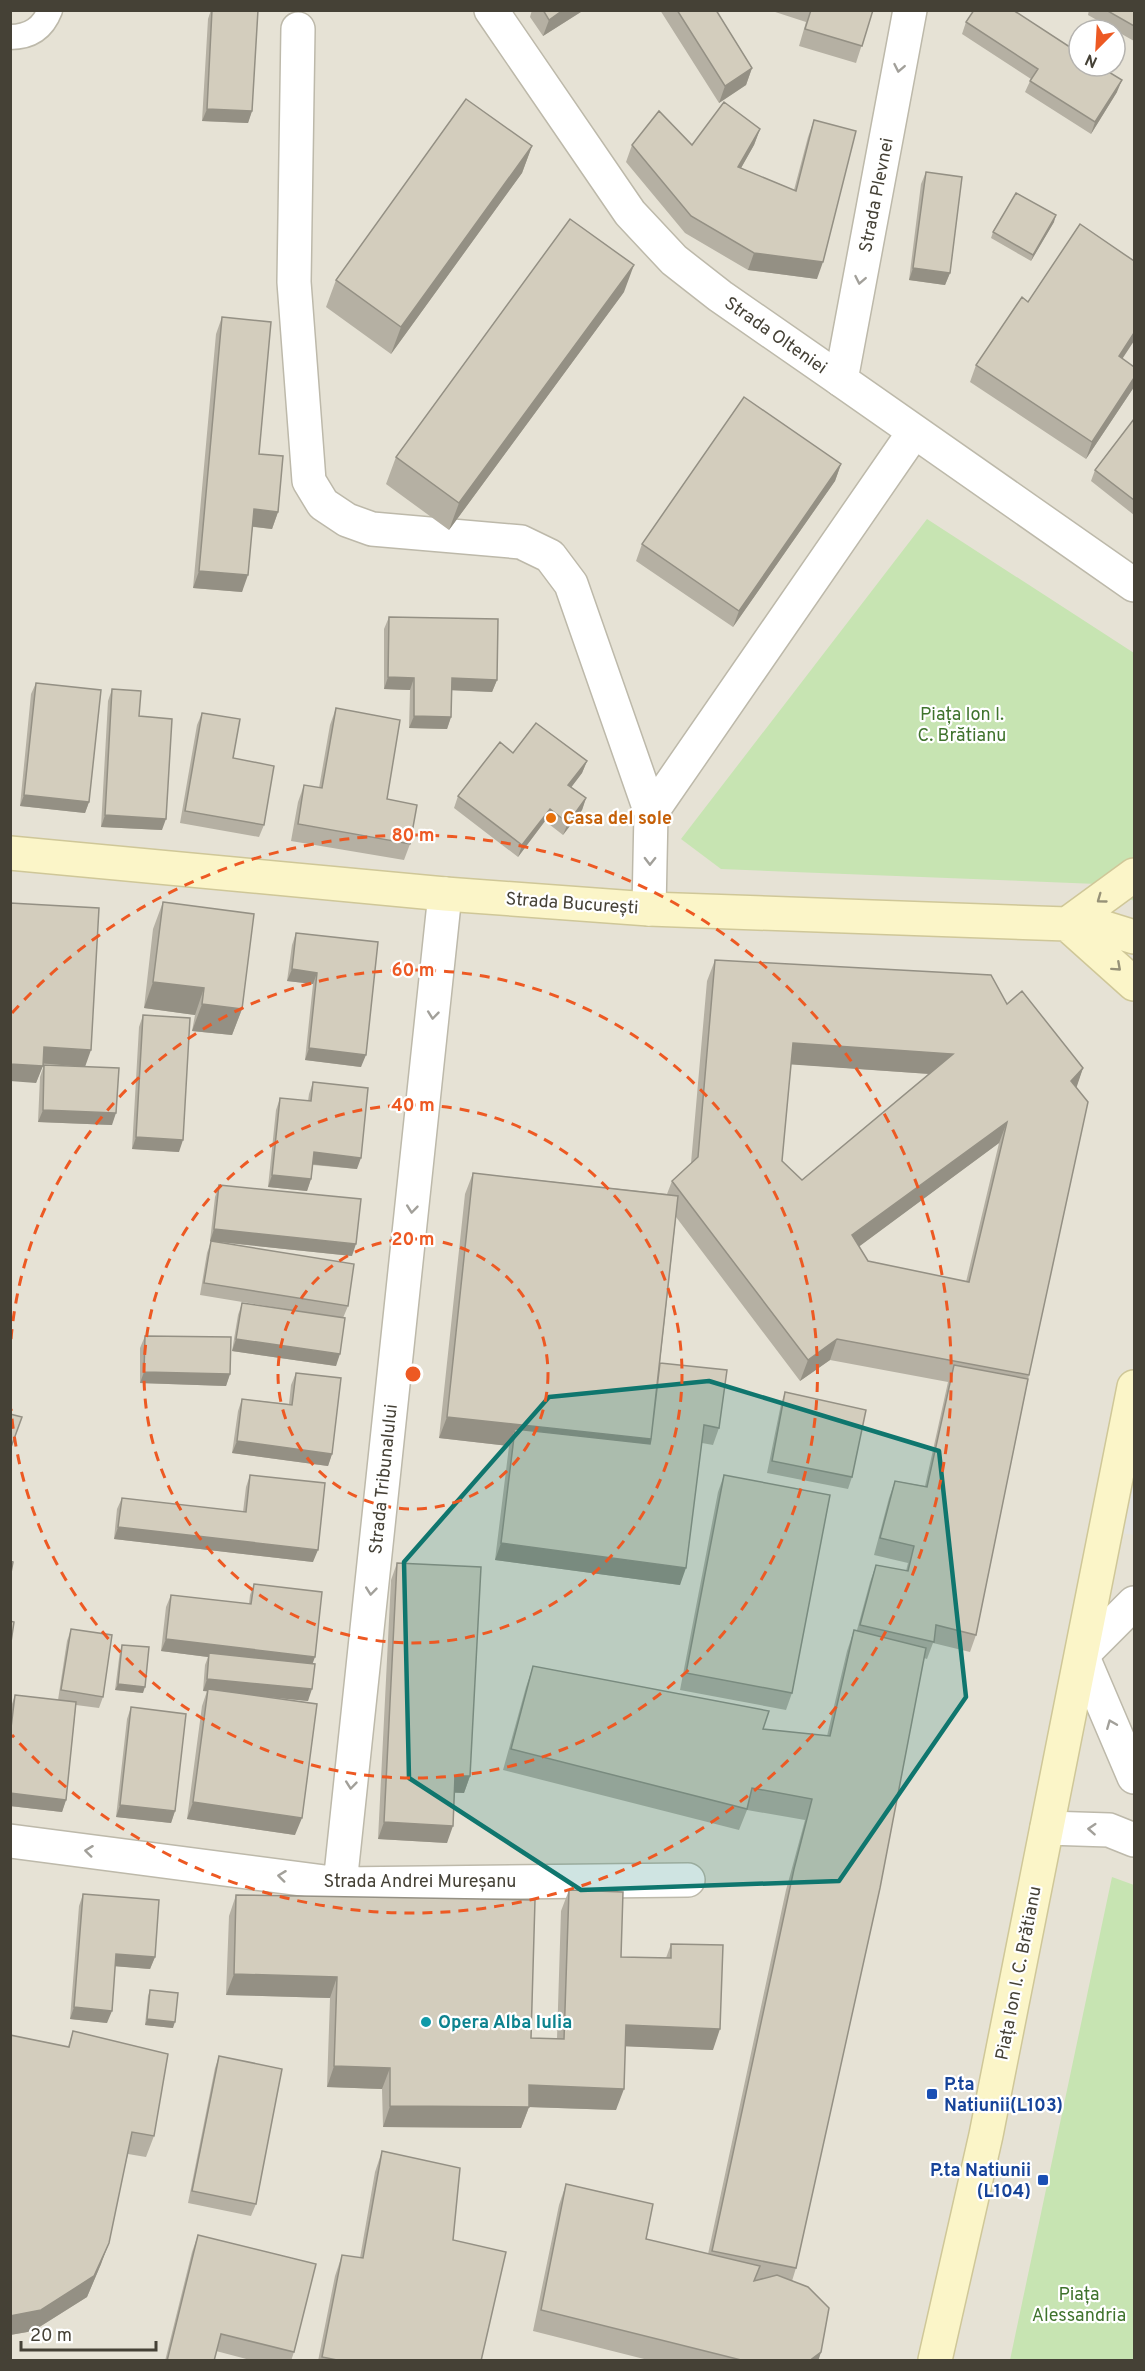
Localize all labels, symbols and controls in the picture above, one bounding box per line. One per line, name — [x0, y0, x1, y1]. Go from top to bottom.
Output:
north arrow — [1067, 18, 1127, 78]
text: N — [1082, 48, 1101, 71]
one-way arrow — [893, 63, 906, 73]
street label: Strada Plevnei — [855, 136, 900, 255]
one-way arrow — [854, 275, 867, 285]
street label: Strada Olteniei — [719, 292, 831, 380]
park label: Piața Ion I. C. Brătianu — [918, 704, 1007, 748]
place label: Casa del sole — [563, 808, 672, 831]
marker: Casa del sole — [544, 811, 558, 825]
text: 80 m — [391, 825, 435, 848]
one-way arrow — [644, 857, 656, 866]
street label: Strada București — [505, 888, 639, 921]
one-way arrow — [1096, 892, 1107, 903]
text: 60 m — [391, 960, 435, 983]
one-way arrow — [1110, 960, 1121, 971]
one-way arrow — [427, 1011, 440, 1020]
text: 40 m — [391, 1095, 435, 1118]
one-way arrow — [406, 1205, 419, 1214]
text: 20 m — [391, 1229, 435, 1252]
centre of rings — [403, 1364, 423, 1384]
street label: Strada Tribunalului — [365, 1403, 404, 1555]
one-way arrow — [366, 1586, 378, 1596]
one-way arrow — [1106, 1719, 1118, 1730]
one-way arrow — [345, 1780, 358, 1789]
one-way arrow — [1087, 1822, 1096, 1835]
one-way arrow — [84, 1845, 93, 1858]
one-way arrow — [277, 1871, 287, 1883]
street label: Strada Andrei Mureșanu — [324, 1871, 516, 1894]
street label: Piața Ion I. C. Brătianu — [991, 1884, 1048, 2062]
place label: Opera Alba Iulia — [438, 2012, 572, 2035]
marker: Opera Alba Iulia — [419, 2015, 433, 2029]
place label: P.ta Natiunii(L103) — [944, 2074, 1063, 2118]
marker: P.ta Natiunii(L103) — [925, 2087, 939, 2101]
place label: P.ta Natiunii (L104) — [930, 2160, 1031, 2204]
marker: P.ta Natiunii (L104) — [1036, 2173, 1050, 2187]
park label: Piața Alessandria — [1032, 2284, 1126, 2328]
scale bar — [21, 2314, 156, 2352]
text: 20 m — [30, 2325, 72, 2348]

